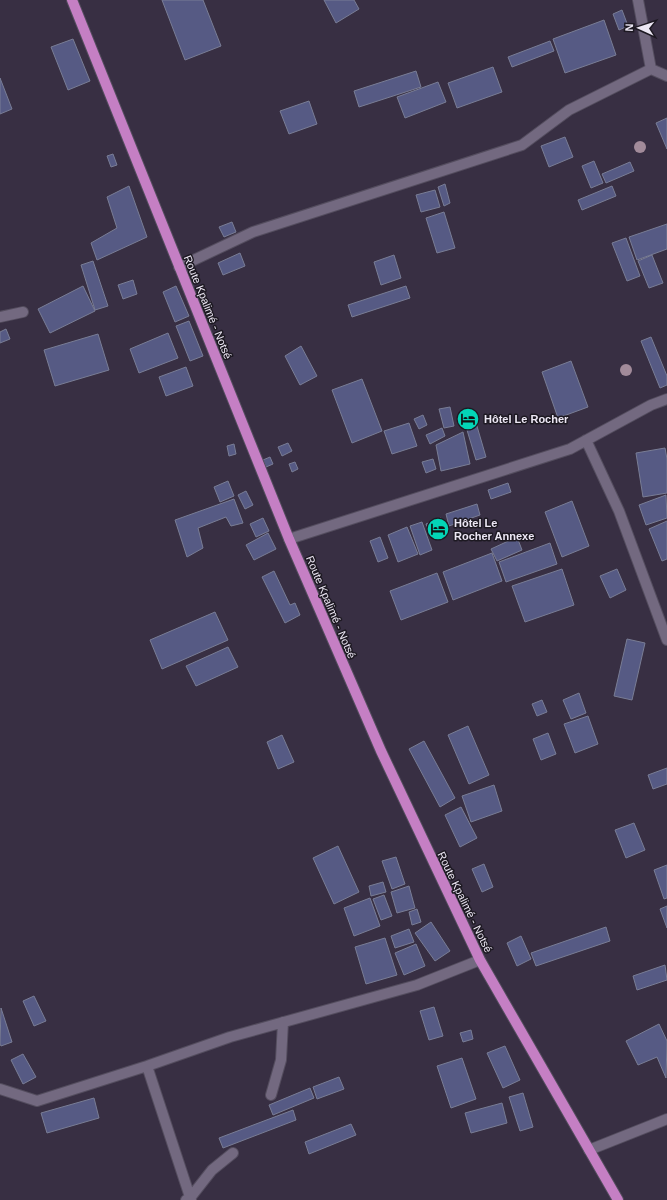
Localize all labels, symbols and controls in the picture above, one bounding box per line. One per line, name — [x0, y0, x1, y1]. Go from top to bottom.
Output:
north arrow — [619, 8, 659, 48]
text: N — [623, 23, 635, 32]
street label: Route Kpalimé - Notsé — [182, 253, 234, 361]
hotel icon: Hôtel Le Rocher — [455, 406, 481, 432]
place label: Hôtel Le Rocher — [484, 413, 569, 425]
hotel icon: Hôtel Le Rocher Annexe — [425, 516, 451, 542]
place label: Hôtel Le Rocher Annexe — [454, 517, 534, 542]
street label: Route Kpalimé - Notsé — [304, 554, 358, 660]
street label: Route Kpalimé - Notsé — [435, 850, 495, 954]

